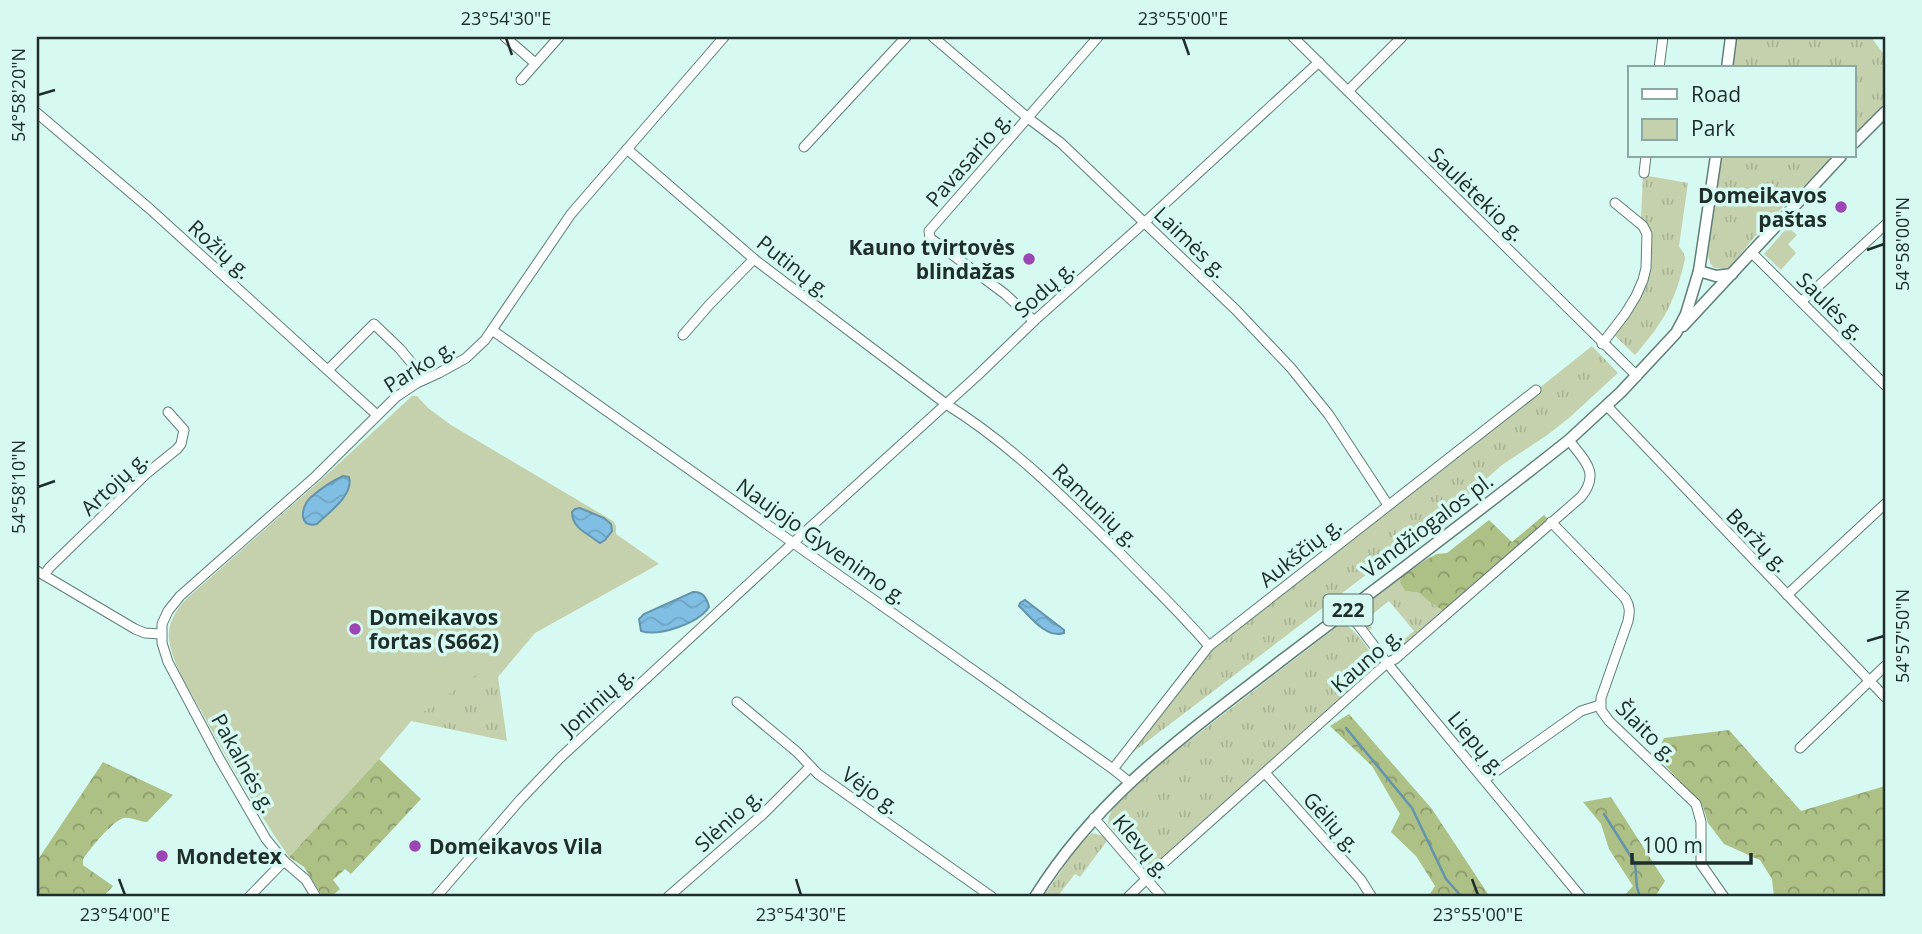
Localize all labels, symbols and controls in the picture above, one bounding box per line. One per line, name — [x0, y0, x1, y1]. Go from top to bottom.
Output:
text: 23°54'30"E — [461, 6, 551, 30]
text: 23°55'00"E — [1138, 6, 1228, 30]
text: 54°58'20"N — [6, 48, 30, 142]
legend — [1628, 66, 1856, 158]
text: Road — [1691, 80, 1741, 108]
street label: Pavasario g. — [919, 106, 1017, 212]
text: Park — [1691, 114, 1735, 142]
street label: Saulėtekio g. — [1423, 141, 1531, 247]
place label: Domeikavos paštas — [1698, 181, 1827, 233]
text: 54°58'00"N — [1890, 197, 1914, 291]
marker: Domeikavos paštas — [1833, 199, 1849, 215]
street label: Laimės g. — [1148, 200, 1234, 284]
street label: Rožių g. — [182, 213, 258, 285]
street label: Putinų g. — [751, 228, 837, 304]
place label: Kauno tvirtovės blindažas — [848, 233, 1015, 285]
marker: Kauno tvirtovės blindažas — [1021, 251, 1037, 267]
street label: Sodų g. — [1008, 254, 1080, 324]
street label: Saulės g. — [1791, 266, 1871, 346]
street label: Parko g. — [378, 333, 460, 399]
text: 54°58'10"N — [6, 440, 30, 534]
street label: Artojų g. — [74, 445, 154, 521]
street label: Ramunių g. — [1047, 457, 1145, 553]
street label: Vandžiogalos pl. — [1356, 466, 1498, 584]
street label: Naujojo Gyvenimo g. — [731, 471, 913, 611]
street label: Beržų g. — [1720, 502, 1796, 578]
street label: Aukščių g. — [1253, 511, 1347, 593]
text: 54°57'50"N — [1890, 589, 1914, 683]
road number: 222 — [1324, 594, 1372, 625]
place label: Domeikavos fortas (S662) — [369, 603, 499, 655]
marker: Domeikavos fortas (S662) — [347, 621, 363, 637]
street label: Kauno g. — [1325, 621, 1407, 699]
street label: Joninių g. — [553, 661, 640, 743]
street label: Šlaito g. — [1610, 694, 1684, 768]
street label: Liepų g. — [1442, 705, 1512, 781]
street label: Pakalnės g. — [205, 708, 283, 818]
street label: Vėjo g. — [837, 760, 905, 820]
street label: Slėnio g. — [688, 782, 768, 858]
street label: Gėlių g. — [1297, 786, 1367, 858]
street label: Klevų g. — [1107, 808, 1177, 884]
scale bar — [1632, 822, 1750, 866]
text: 100 m — [1642, 831, 1703, 859]
place label: Domeikavos Vila — [429, 832, 603, 860]
marker: Domeikavos Vila — [407, 838, 423, 854]
place label: Mondetex — [176, 842, 283, 870]
marker: Mondetex — [154, 848, 170, 864]
text: 23°54'00"E — [80, 902, 170, 926]
text: 23°54'30"E — [756, 902, 846, 926]
text: 23°55'00"E — [1433, 902, 1523, 926]

